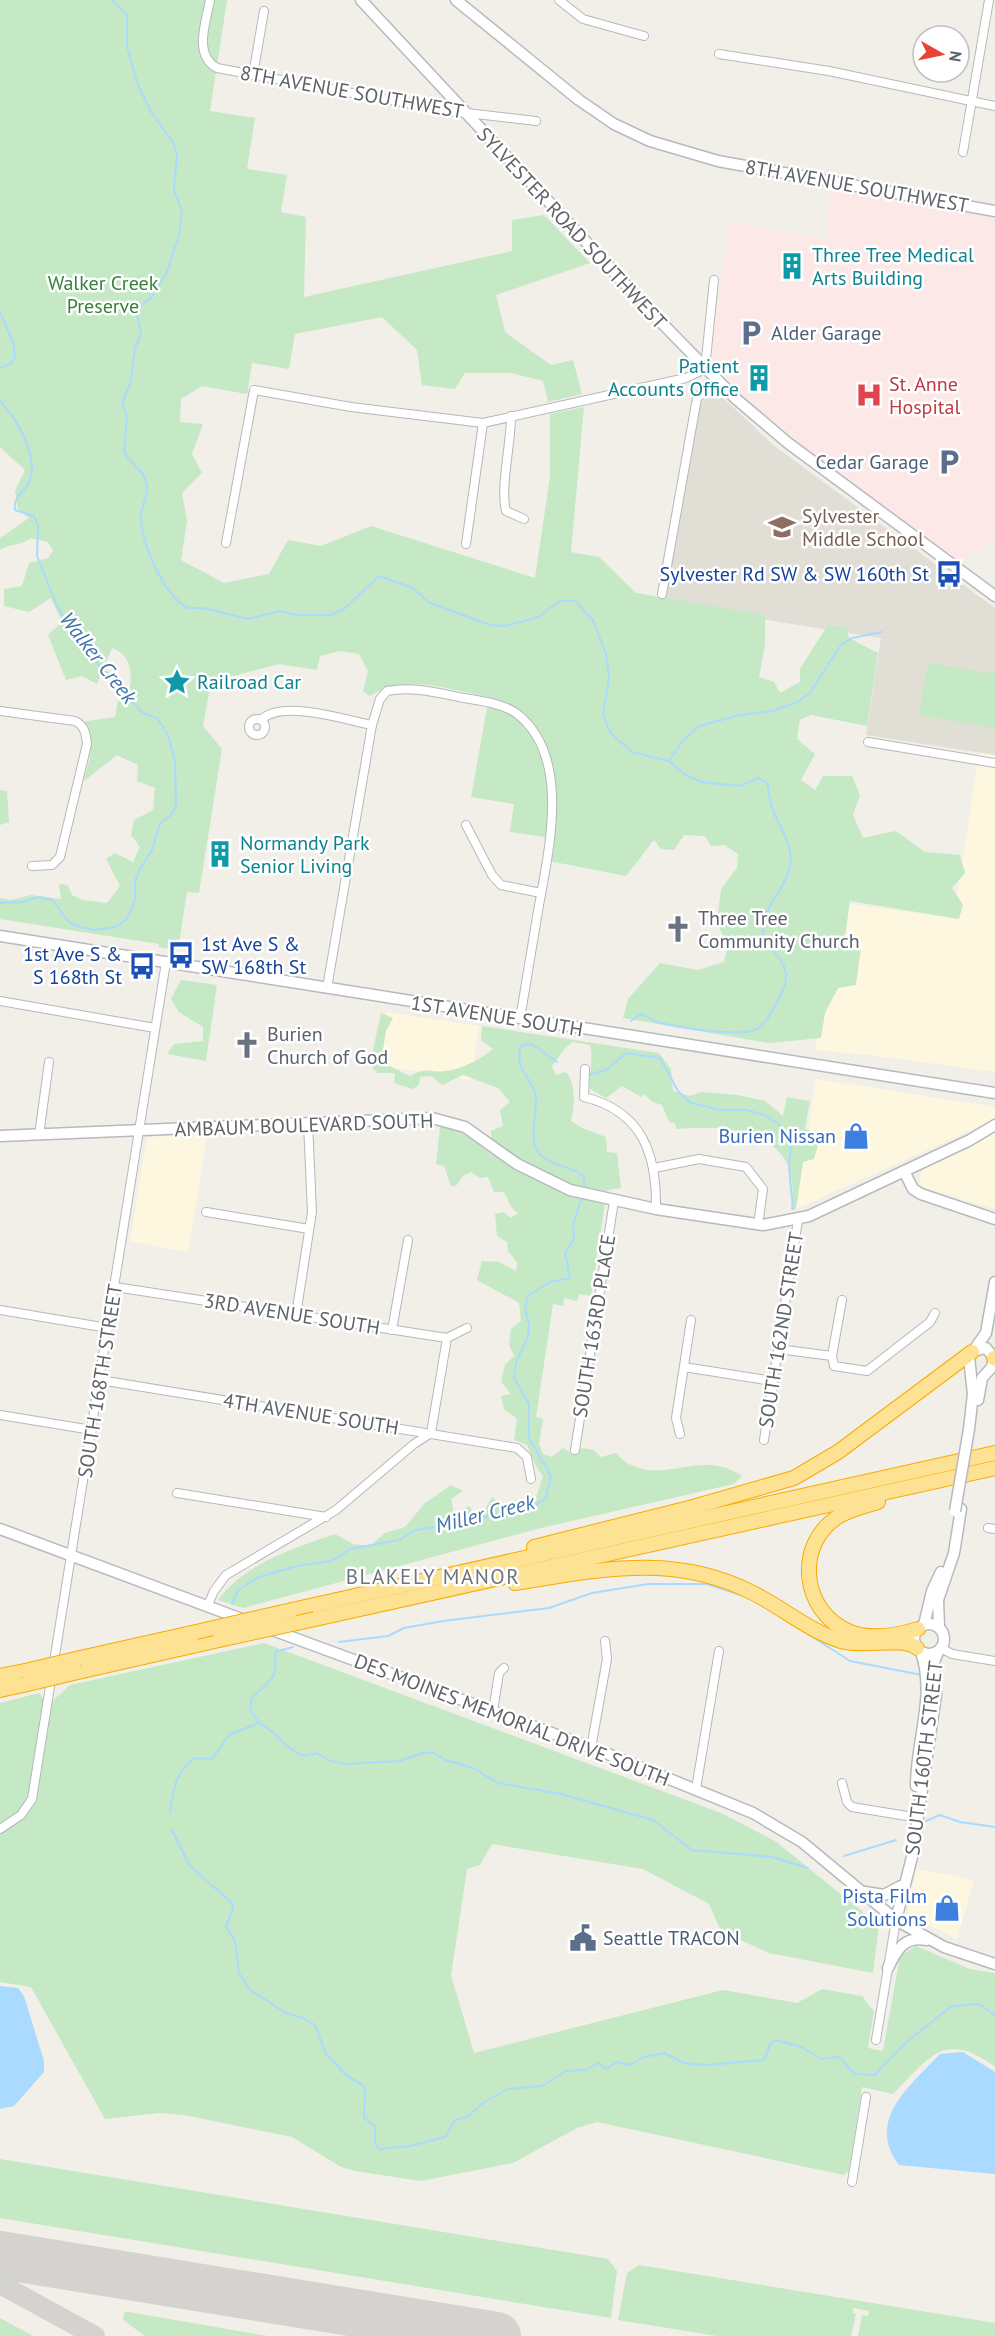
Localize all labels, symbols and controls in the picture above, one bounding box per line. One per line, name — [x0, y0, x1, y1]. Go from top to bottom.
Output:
north arrow — [911, 24, 971, 84]
text: N — [945, 50, 967, 63]
street label: 8TH AVENUE SOUTHWEST — [238, 60, 466, 124]
street label: SYLVESTER ROAD SOUTHWEST — [471, 121, 673, 335]
street label: 8TH AVENUE SOUTHWEST — [743, 154, 971, 218]
place label: Three Tree Medical Arts Building — [812, 242, 974, 291]
building icon: Three Tree Medical Arts Building — [777, 251, 807, 281]
park label: Walker Creek Preserve — [48, 270, 159, 319]
parking icon: Alder Garage — [736, 318, 766, 348]
place label: Alder Garage — [771, 320, 881, 346]
place label: Patient Accounts Office — [608, 353, 739, 402]
building icon: Patient Accounts Office — [744, 363, 774, 393]
place label: St. Anne Hospital — [889, 371, 960, 420]
hospital icon: St. Anne Hospital — [854, 380, 884, 410]
parking icon: Cedar Garage — [934, 447, 964, 477]
place label: Cedar Garage — [816, 449, 929, 475]
place label: Sylvester Middle School — [802, 503, 924, 552]
school or university icon: Sylvester Middle School — [767, 512, 797, 542]
bus stop icon: Sylvester Rd SW & SW 160th St — [934, 559, 964, 589]
place label: Sylvester Rd SW & SW 160th St — [660, 561, 929, 587]
water label: Walker Creek — [54, 606, 144, 710]
place icon: Railroad Car — [162, 667, 192, 697]
place label: Railroad Car — [197, 669, 301, 695]
place label: Normandy Park Senior Living — [240, 830, 370, 879]
building icon: Normandy Park Senior Living — [205, 839, 235, 869]
place label: Three Tree Community Church — [698, 905, 860, 954]
church icon: Three Tree Community Church — [663, 914, 693, 944]
place label: 1st Ave S & SW 168th St — [201, 931, 306, 980]
bus stop icon: 1st Ave S & SW 168th St — [166, 940, 196, 970]
place label: 1st Ave S & S 168th St — [23, 941, 122, 990]
bus stop icon: 1st Ave S & S 168th St — [127, 951, 157, 981]
street label: 1ST AVENUE SOUTH — [409, 990, 585, 1042]
place label: Burien Church of God — [267, 1021, 388, 1070]
church icon: Burien Church of God — [232, 1030, 262, 1060]
street label: AMBAUM BOULEVARD SOUTH — [174, 1107, 434, 1143]
shop icon: Burien Nissan — [841, 1121, 871, 1151]
place label: Burien Nissan — [718, 1123, 836, 1149]
street label: SOUTH 162ND STREET — [753, 1230, 809, 1430]
street label: SOUTH 163RD PLACE — [567, 1232, 621, 1420]
street label: SOUTH 168TH STREET — [72, 1282, 128, 1480]
street label: 3RD AVENUE SOUTH — [202, 1287, 382, 1341]
street label: 4TH AVENUE SOUTH — [221, 1387, 401, 1441]
water label: Miller Creek — [432, 1488, 539, 1539]
district label: BLAKELY MANOR — [346, 1563, 520, 1590]
street label: DES MOINES MEMORIAL DRIVE SOUTH — [351, 1648, 673, 1792]
street label: SOUTH 160TH STREET — [899, 1659, 949, 1857]
place label: Pista Film Solutions — [842, 1883, 927, 1932]
shop icon: Pista Film Solutions — [932, 1893, 962, 1923]
public building icon: Seattle TRACON — [568, 1923, 598, 1953]
place label: Seattle TRACON — [603, 1925, 740, 1951]

